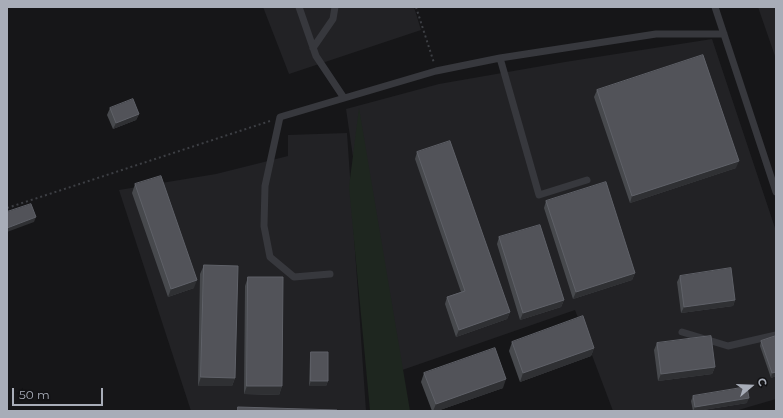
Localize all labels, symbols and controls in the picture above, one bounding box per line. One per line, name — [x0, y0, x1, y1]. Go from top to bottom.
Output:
north arrow — [731, 366, 771, 406]
text: С — [754, 376, 770, 388]
scale bar — [14, 380, 105, 406]
text: 50 m — [19, 387, 50, 402]

